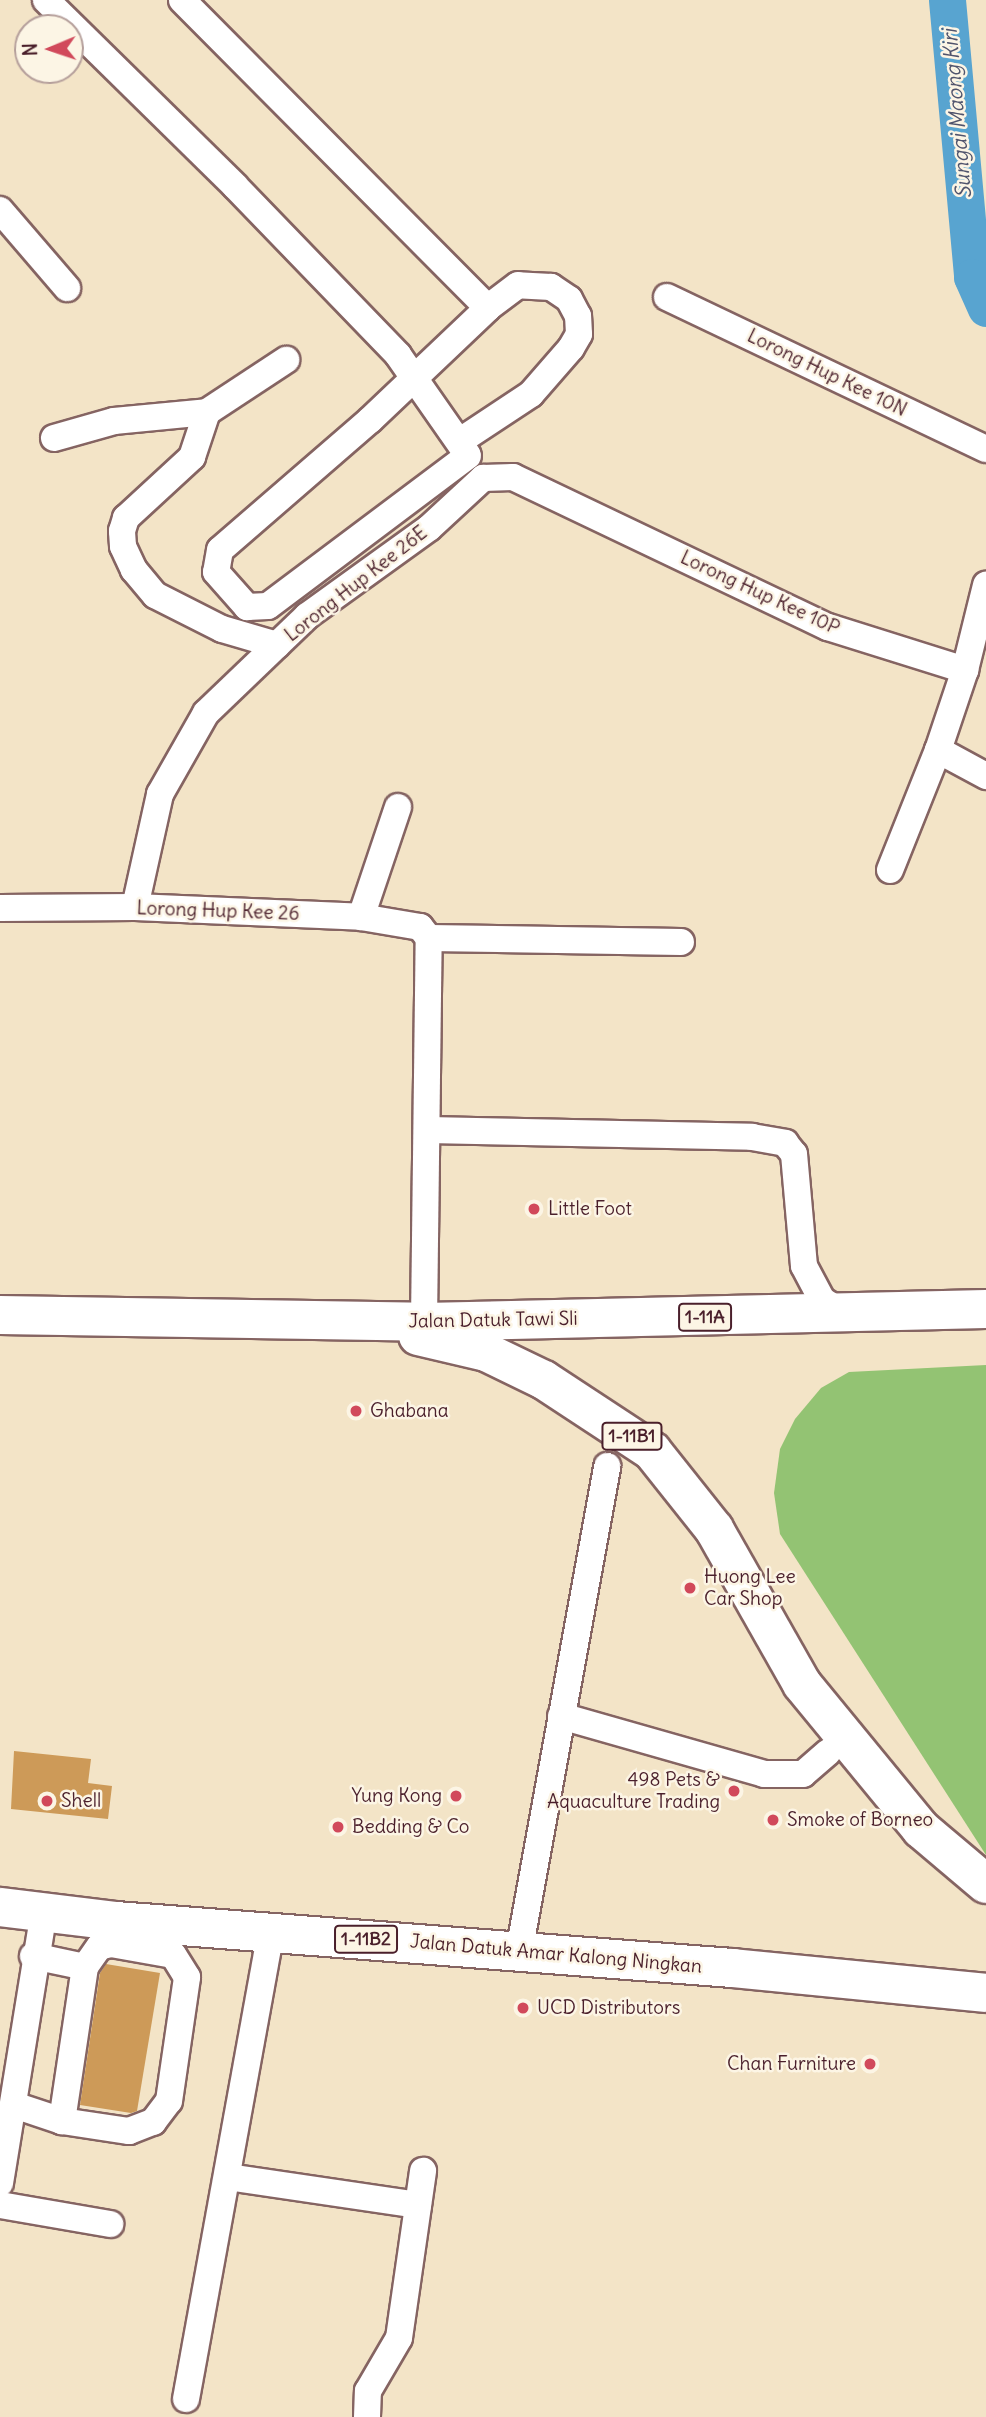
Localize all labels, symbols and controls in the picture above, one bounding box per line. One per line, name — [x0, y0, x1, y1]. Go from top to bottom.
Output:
north arrow — [14, 14, 84, 84]
water label: Sungai Maong Kiri — [937, 28, 977, 200]
text: N — [18, 43, 42, 57]
street label: Lorong Hup Kee 10N — [743, 324, 911, 422]
street label: Lorong Hup Kee 26E — [280, 521, 432, 647]
street label: Lorong Hup Kee 10P — [677, 546, 843, 640]
street label: Lorong Hup Kee 26 — [136, 897, 300, 925]
place label: Little Foot — [548, 1198, 632, 1220]
marker: Little Foot — [526, 1201, 542, 1217]
road number: 1-11A — [677, 1302, 733, 1332]
street label: Jalan Datuk Tawi Sli — [408, 1307, 578, 1333]
place label: Ghabana — [370, 1400, 449, 1422]
marker: Ghabana — [348, 1403, 364, 1419]
road number: 1-11B1 — [600, 1422, 664, 1450]
place label: Huong Lee Car Shop — [704, 1566, 796, 1610]
marker: Huong Lee Car Shop — [682, 1580, 698, 1596]
place label: 498 Pets & Aquaculture Trading — [547, 1769, 720, 1813]
marker: 498 Pets & Aquaculture Trading — [726, 1783, 742, 1799]
place label: Yung Kong — [351, 1785, 442, 1807]
marker: Yung Kong — [448, 1788, 464, 1804]
place label: Shell — [61, 1790, 101, 1812]
marker: Shell — [39, 1793, 55, 1809]
place label: Smoke of Borneo — [787, 1809, 933, 1831]
marker: Smoke of Borneo — [765, 1812, 781, 1828]
place label: Bedding & Co — [352, 1816, 469, 1838]
marker: Bedding & Co — [330, 1819, 346, 1835]
road number: 1-11B2 — [333, 1924, 399, 1954]
street label: Jalan Datuk Amar Kalong Ningkan — [409, 1930, 703, 1978]
place label: UCD Distributors — [537, 1997, 680, 2019]
marker: UCD Distributors — [515, 2000, 531, 2016]
place label: Chan Furniture — [727, 2053, 856, 2075]
marker: Chan Furniture — [862, 2056, 878, 2072]

